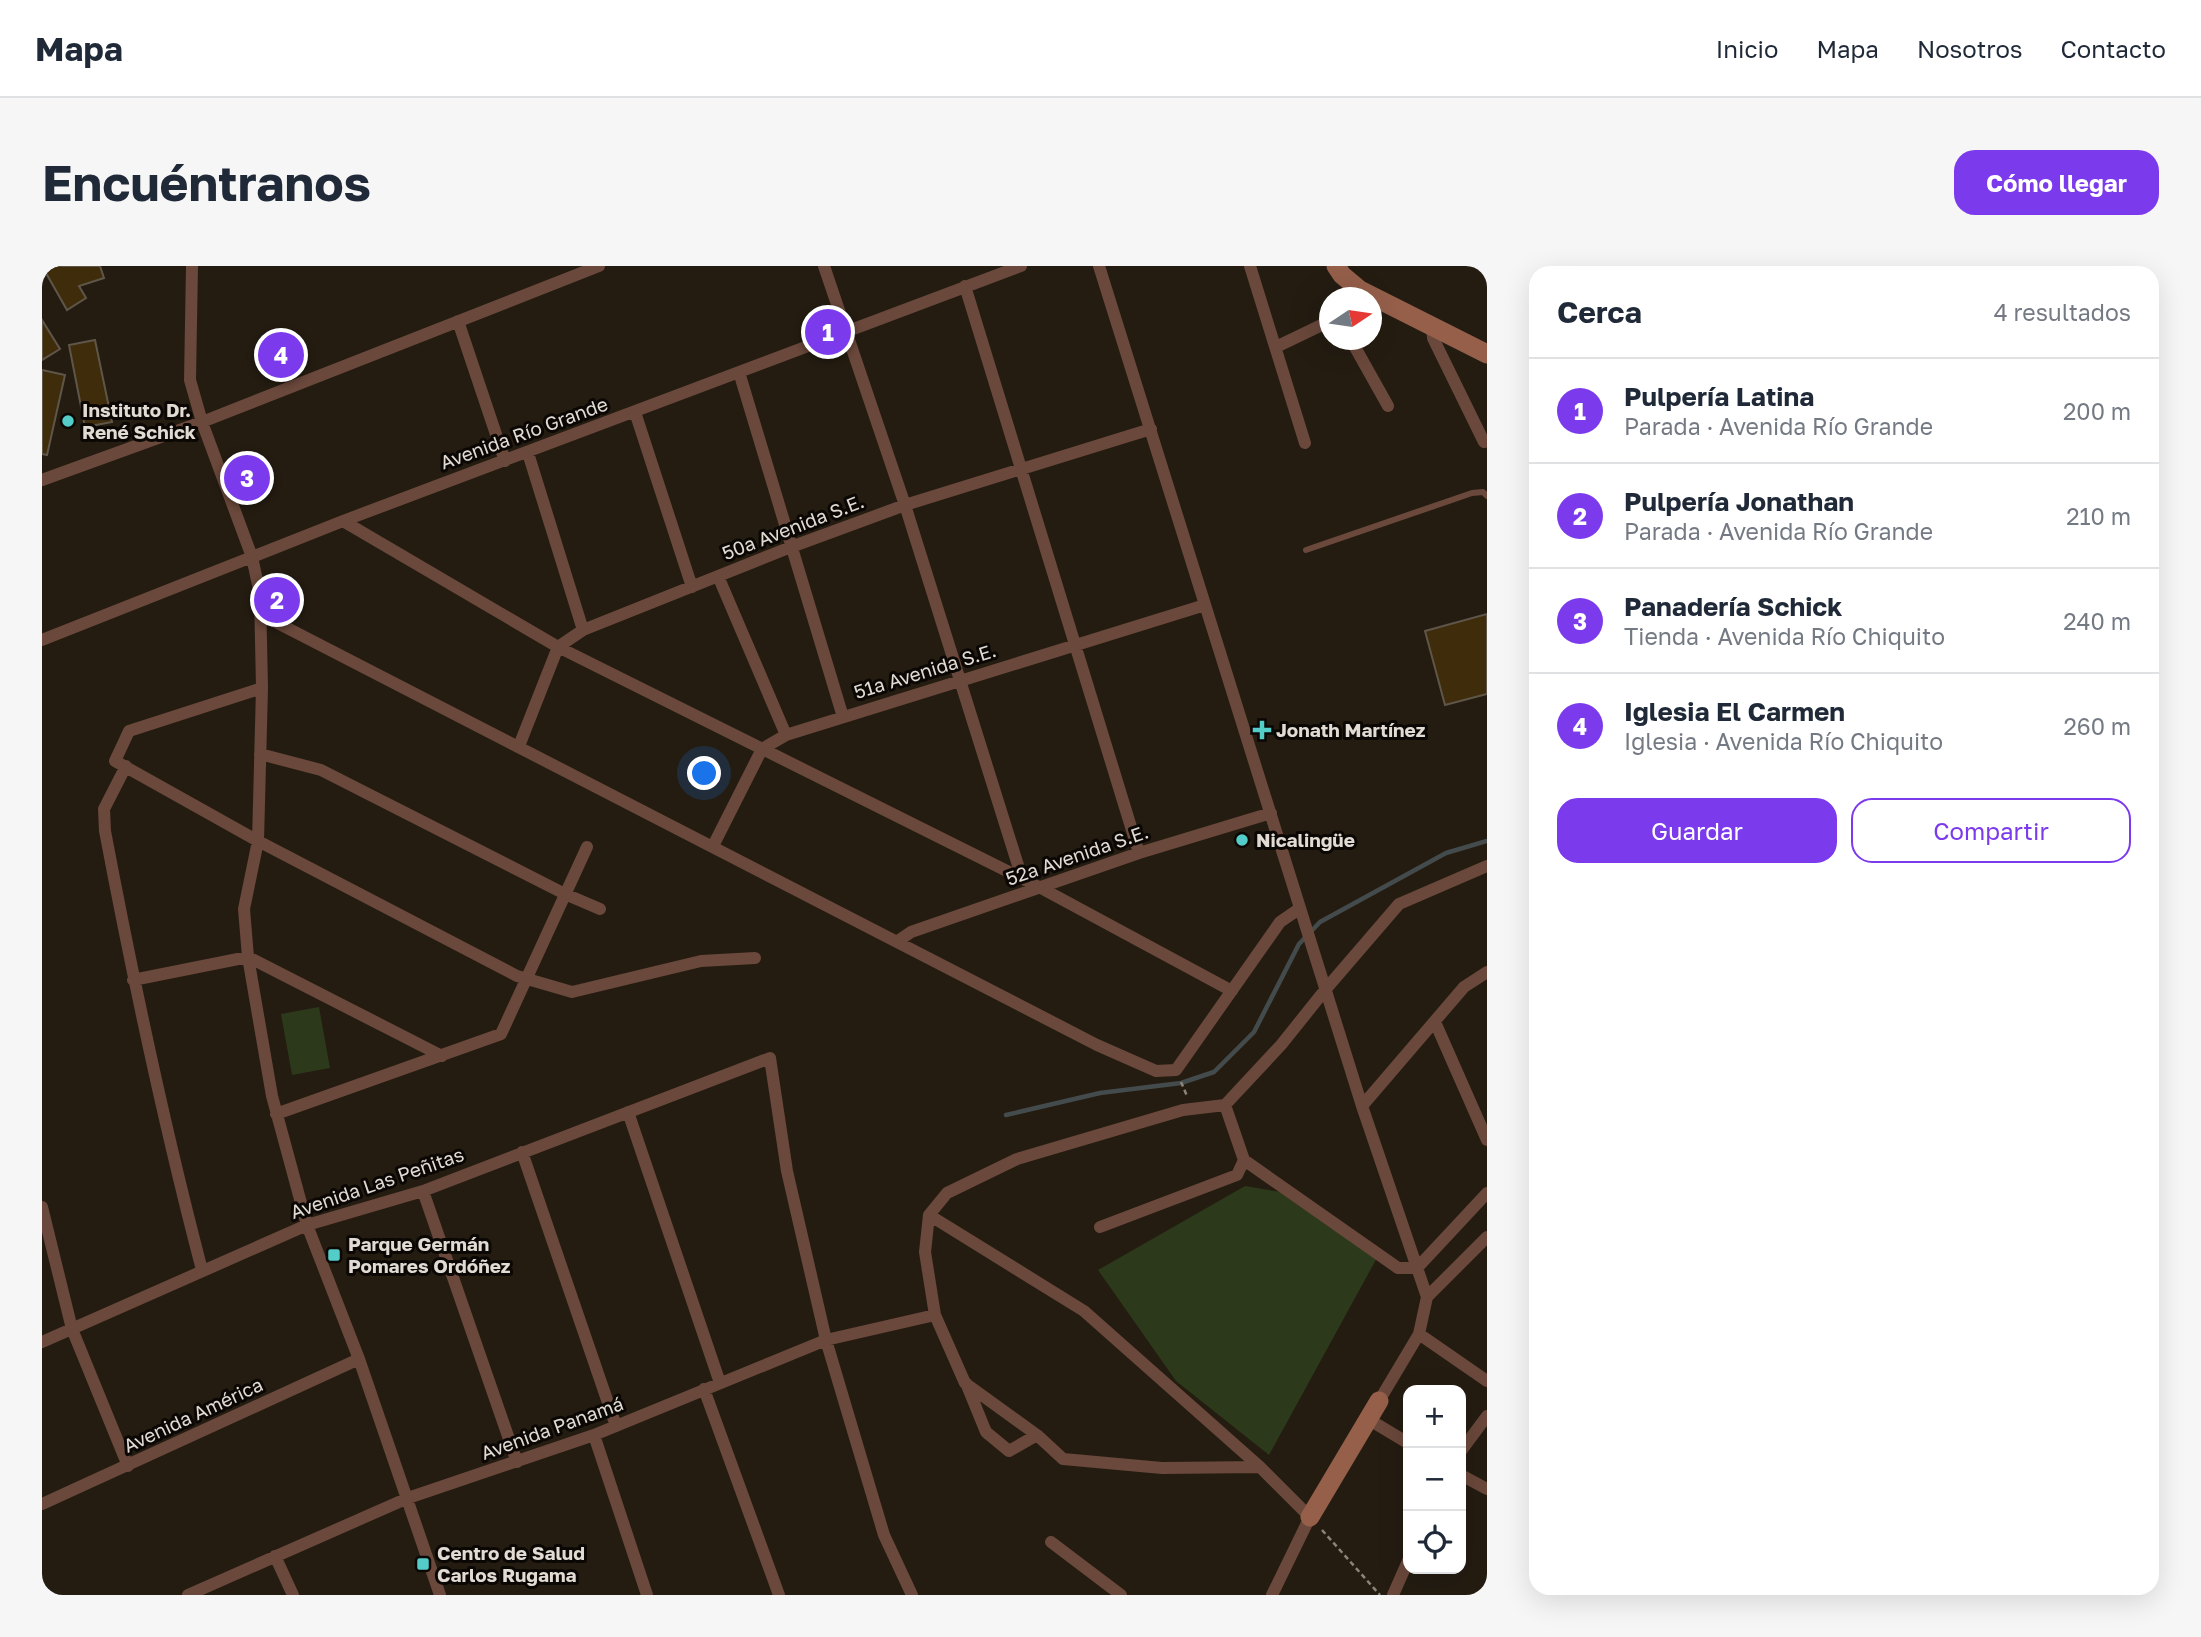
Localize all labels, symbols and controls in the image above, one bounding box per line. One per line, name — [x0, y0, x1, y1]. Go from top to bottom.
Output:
text: Mapa — [35, 29, 123, 68]
text: Inicio — [1716, 34, 1778, 63]
text: Mapa — [1816, 34, 1879, 63]
text: Nosotros — [1917, 34, 2023, 63]
text: Contacto — [2061, 34, 2166, 63]
button: Cómo llegar — [1954, 150, 2159, 215]
text: Encuéntranos — [42, 153, 371, 212]
north arrow — [1319, 287, 1382, 350]
text: Cerca — [1557, 294, 1642, 330]
text: 4 resultados — [1994, 298, 2131, 326]
pin: 1 — [805, 306, 851, 358]
pin: 4 — [258, 329, 304, 381]
text: Pulpería Latina — [1624, 381, 1814, 412]
street label: Avenida Río Grande — [437, 392, 611, 474]
text: 1 — [1574, 397, 1586, 425]
text: 200 m — [2063, 397, 2131, 425]
place label: Instituto Dr. René Schick — [82, 398, 196, 443]
text: Parada · Avenida Río Grande — [1624, 412, 1933, 440]
marker: Instituto Dr. René Schick — [60, 413, 76, 429]
pin: 3 — [224, 452, 270, 504]
text: Pulpería Jonathan — [1624, 486, 1854, 517]
street label: 50a Avenida S.E. — [719, 489, 867, 564]
text: 2 — [1573, 502, 1587, 530]
text: 210 m — [2066, 502, 2131, 530]
text: Parada · Avenida Río Grande — [1624, 517, 1933, 545]
pin: 2 — [254, 574, 300, 626]
text: Panadería Schick — [1624, 591, 1842, 622]
text: 3 — [1573, 607, 1587, 635]
text: 240 m — [2063, 607, 2131, 635]
text: Tienda · Avenida Río Chiquito — [1624, 622, 1945, 650]
street label: 51a Avenida S.E. — [851, 638, 999, 703]
text: Iglesia El Carmen — [1624, 696, 1845, 727]
text: 4 — [1573, 712, 1587, 740]
text: 260 m — [2063, 712, 2131, 740]
place label: Jonath Martínez — [1276, 718, 1426, 741]
marker: Jonath Martínez — [1254, 722, 1270, 738]
text: Iglesia · Avenida Río Chiquito — [1624, 727, 1943, 755]
your location — [687, 756, 721, 790]
button: Guardar — [1557, 798, 1837, 863]
button: Compartir — [1851, 798, 2131, 863]
street label: 52a Avenida S.E. — [1003, 819, 1151, 890]
place label: Nicalingüe — [1256, 828, 1355, 851]
marker: Nicalingüe — [1234, 832, 1250, 848]
street label: Avenida Las Peñitas — [287, 1142, 467, 1223]
place label: Parque Germán Pomares Ordóñez — [348, 1232, 511, 1277]
marker: Parque Germán Pomares Ordóñez — [326, 1247, 342, 1263]
street label: Avenida América — [120, 1372, 266, 1457]
map controls — [1403, 1385, 1466, 1574]
button: + — [1403, 1385, 1466, 1448]
street label: Avenida Panamá — [478, 1391, 626, 1464]
button: − — [1403, 1448, 1466, 1511]
button: locate — [1403, 1511, 1466, 1574]
place label: Centro de Salud Carlos Rugama — [437, 1541, 585, 1586]
marker: Centro de Salud Carlos Rugama — [415, 1556, 431, 1572]

